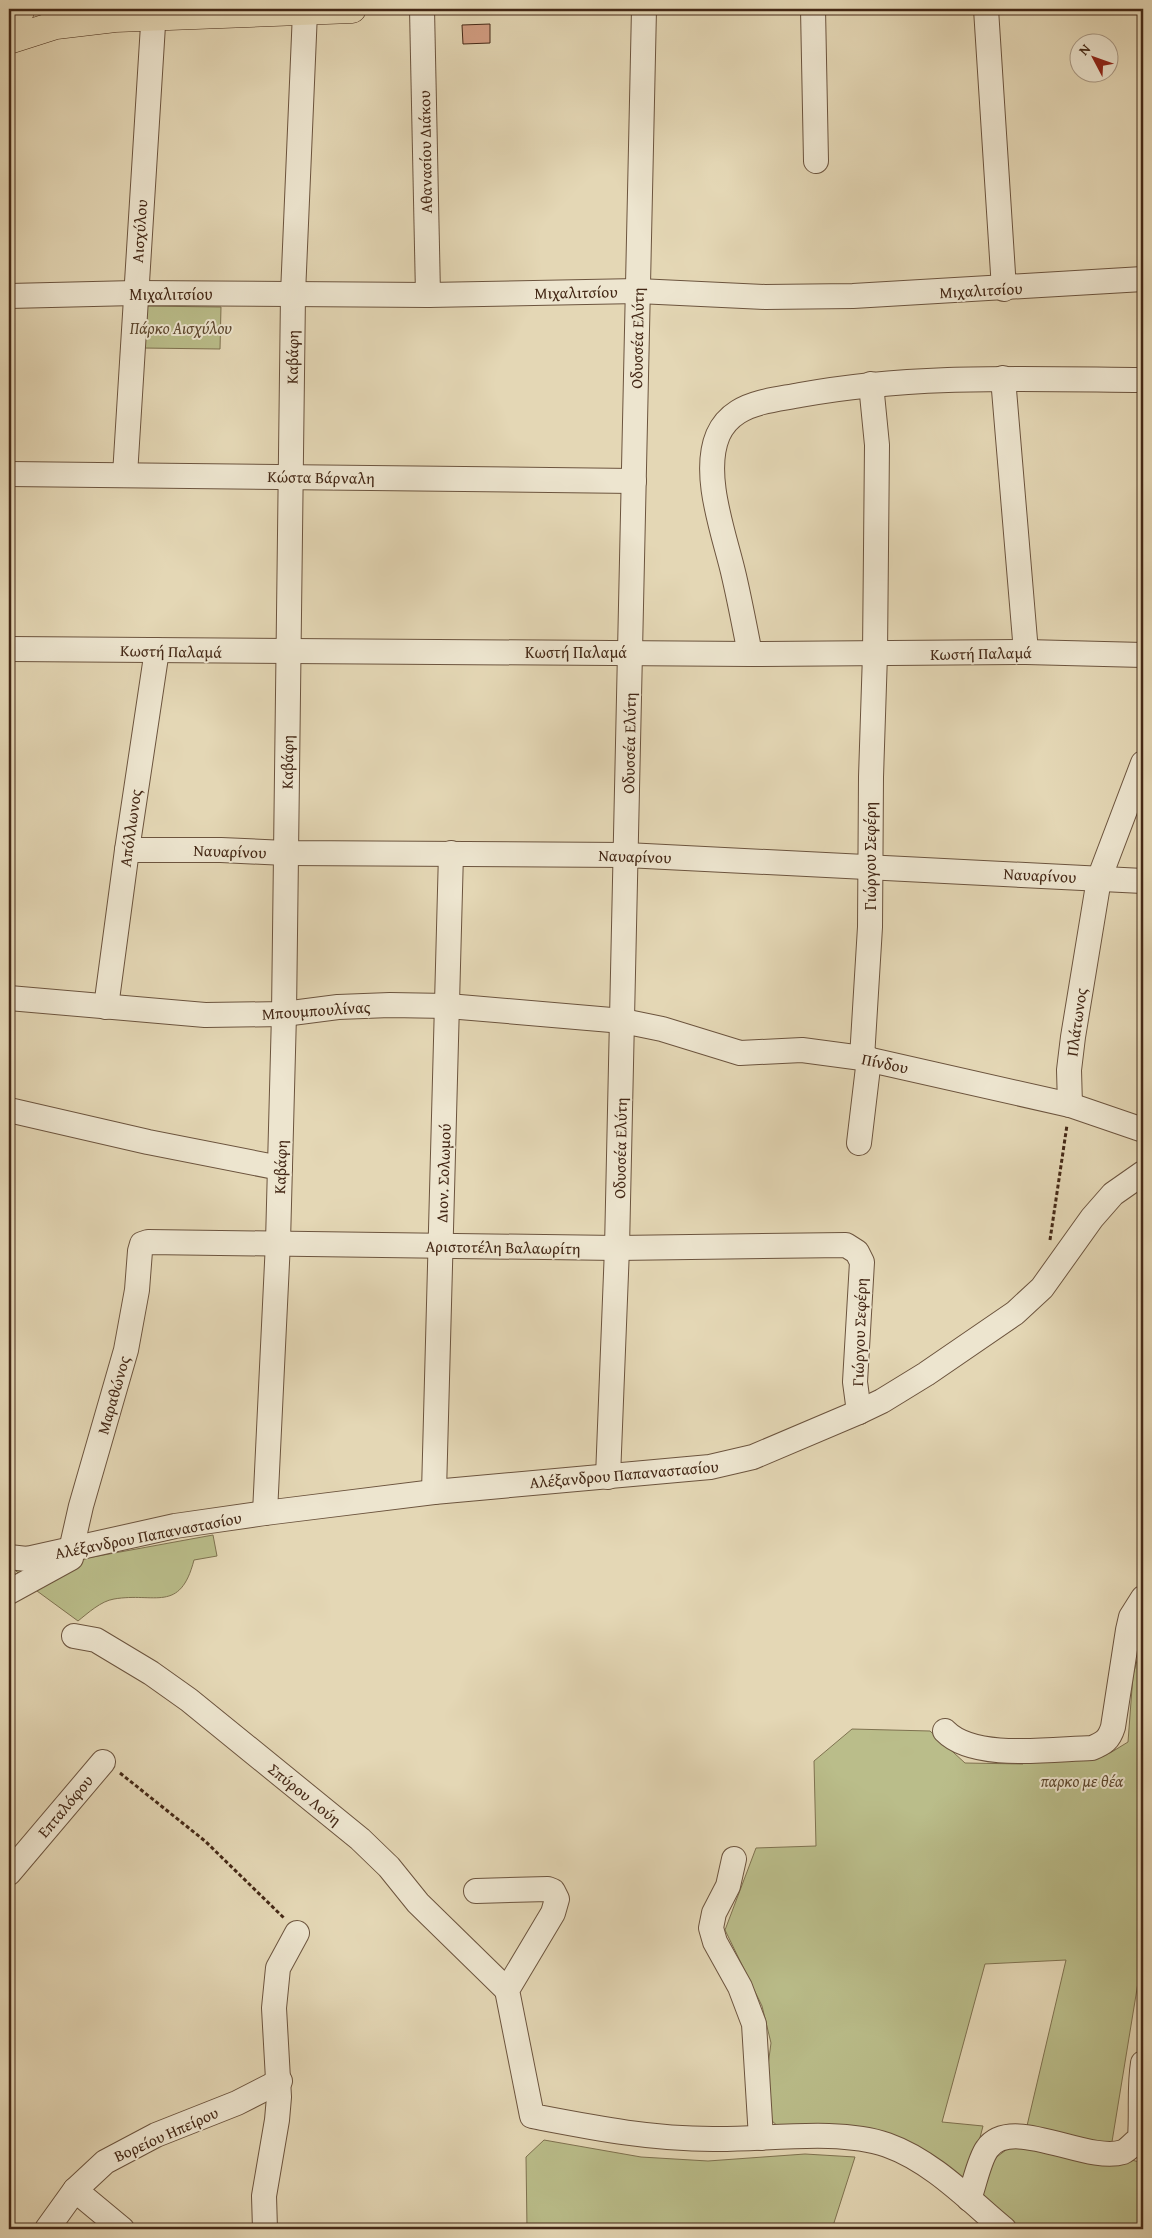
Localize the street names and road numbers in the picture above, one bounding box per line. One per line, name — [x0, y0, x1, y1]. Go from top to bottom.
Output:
street label: Αθανασίου Διάκου — [412, 90, 438, 214]
street label: Αισχύλου — [125, 198, 153, 264]
street label: Μιχαλιτσίου — [939, 276, 1023, 304]
street label: Μιχαλιτσίου — [534, 279, 618, 305]
street label: Μιχαλιτσίου — [129, 282, 213, 306]
street label: Οδυσσέα Ελύτη — [624, 287, 650, 389]
street label: Καβάφη — [280, 330, 304, 384]
street label: Κώστα Βάρναλη — [267, 464, 375, 490]
street label: Κωστή Παλαμά — [120, 638, 222, 664]
street label: Κωστή Παλαμά — [525, 640, 627, 664]
street label: Κωστή Παλαμά — [930, 640, 1032, 666]
street label: Οδυσσέα Ελύτη — [616, 692, 642, 794]
street label: Καβάφη — [275, 735, 299, 789]
street label: Απόλλωνος — [113, 787, 147, 868]
street label: Γιώργου Σεφέρη — [858, 802, 882, 910]
street label: Ναυαρίνου — [193, 838, 267, 864]
street label: Ναυαρίνου — [598, 843, 672, 869]
street label: Ναυαρίνου — [1003, 861, 1077, 889]
street label: Πλάτωνος — [1059, 986, 1093, 1058]
street label: Μπουμπουλίνας — [261, 994, 371, 1026]
street label: Πίνδου — [859, 1046, 911, 1080]
street label: Οδυσσέα Ελύτη — [607, 1097, 633, 1199]
street label: Διον. Σολωμού — [429, 1123, 457, 1223]
street label: Καβάφη — [267, 1139, 293, 1195]
street label: Αριστοτέλη Βαλαωρίτη — [425, 1234, 581, 1260]
street label: Γιώργου Σεφέρη — [845, 1277, 873, 1387]
street label: Μαραθώνος — [90, 1353, 136, 1437]
street label: Αλέξανδρου Παπαναστασίου — [528, 1454, 720, 1494]
street label: Αλέξανδρου Παπαναστασίου — [52, 1505, 244, 1565]
street label: Σπύρου Λούη — [263, 1757, 347, 1831]
street label: Επταλόφου — [31, 1769, 99, 1843]
street label: Βορείου Ηπείρου — [110, 2100, 222, 2168]

